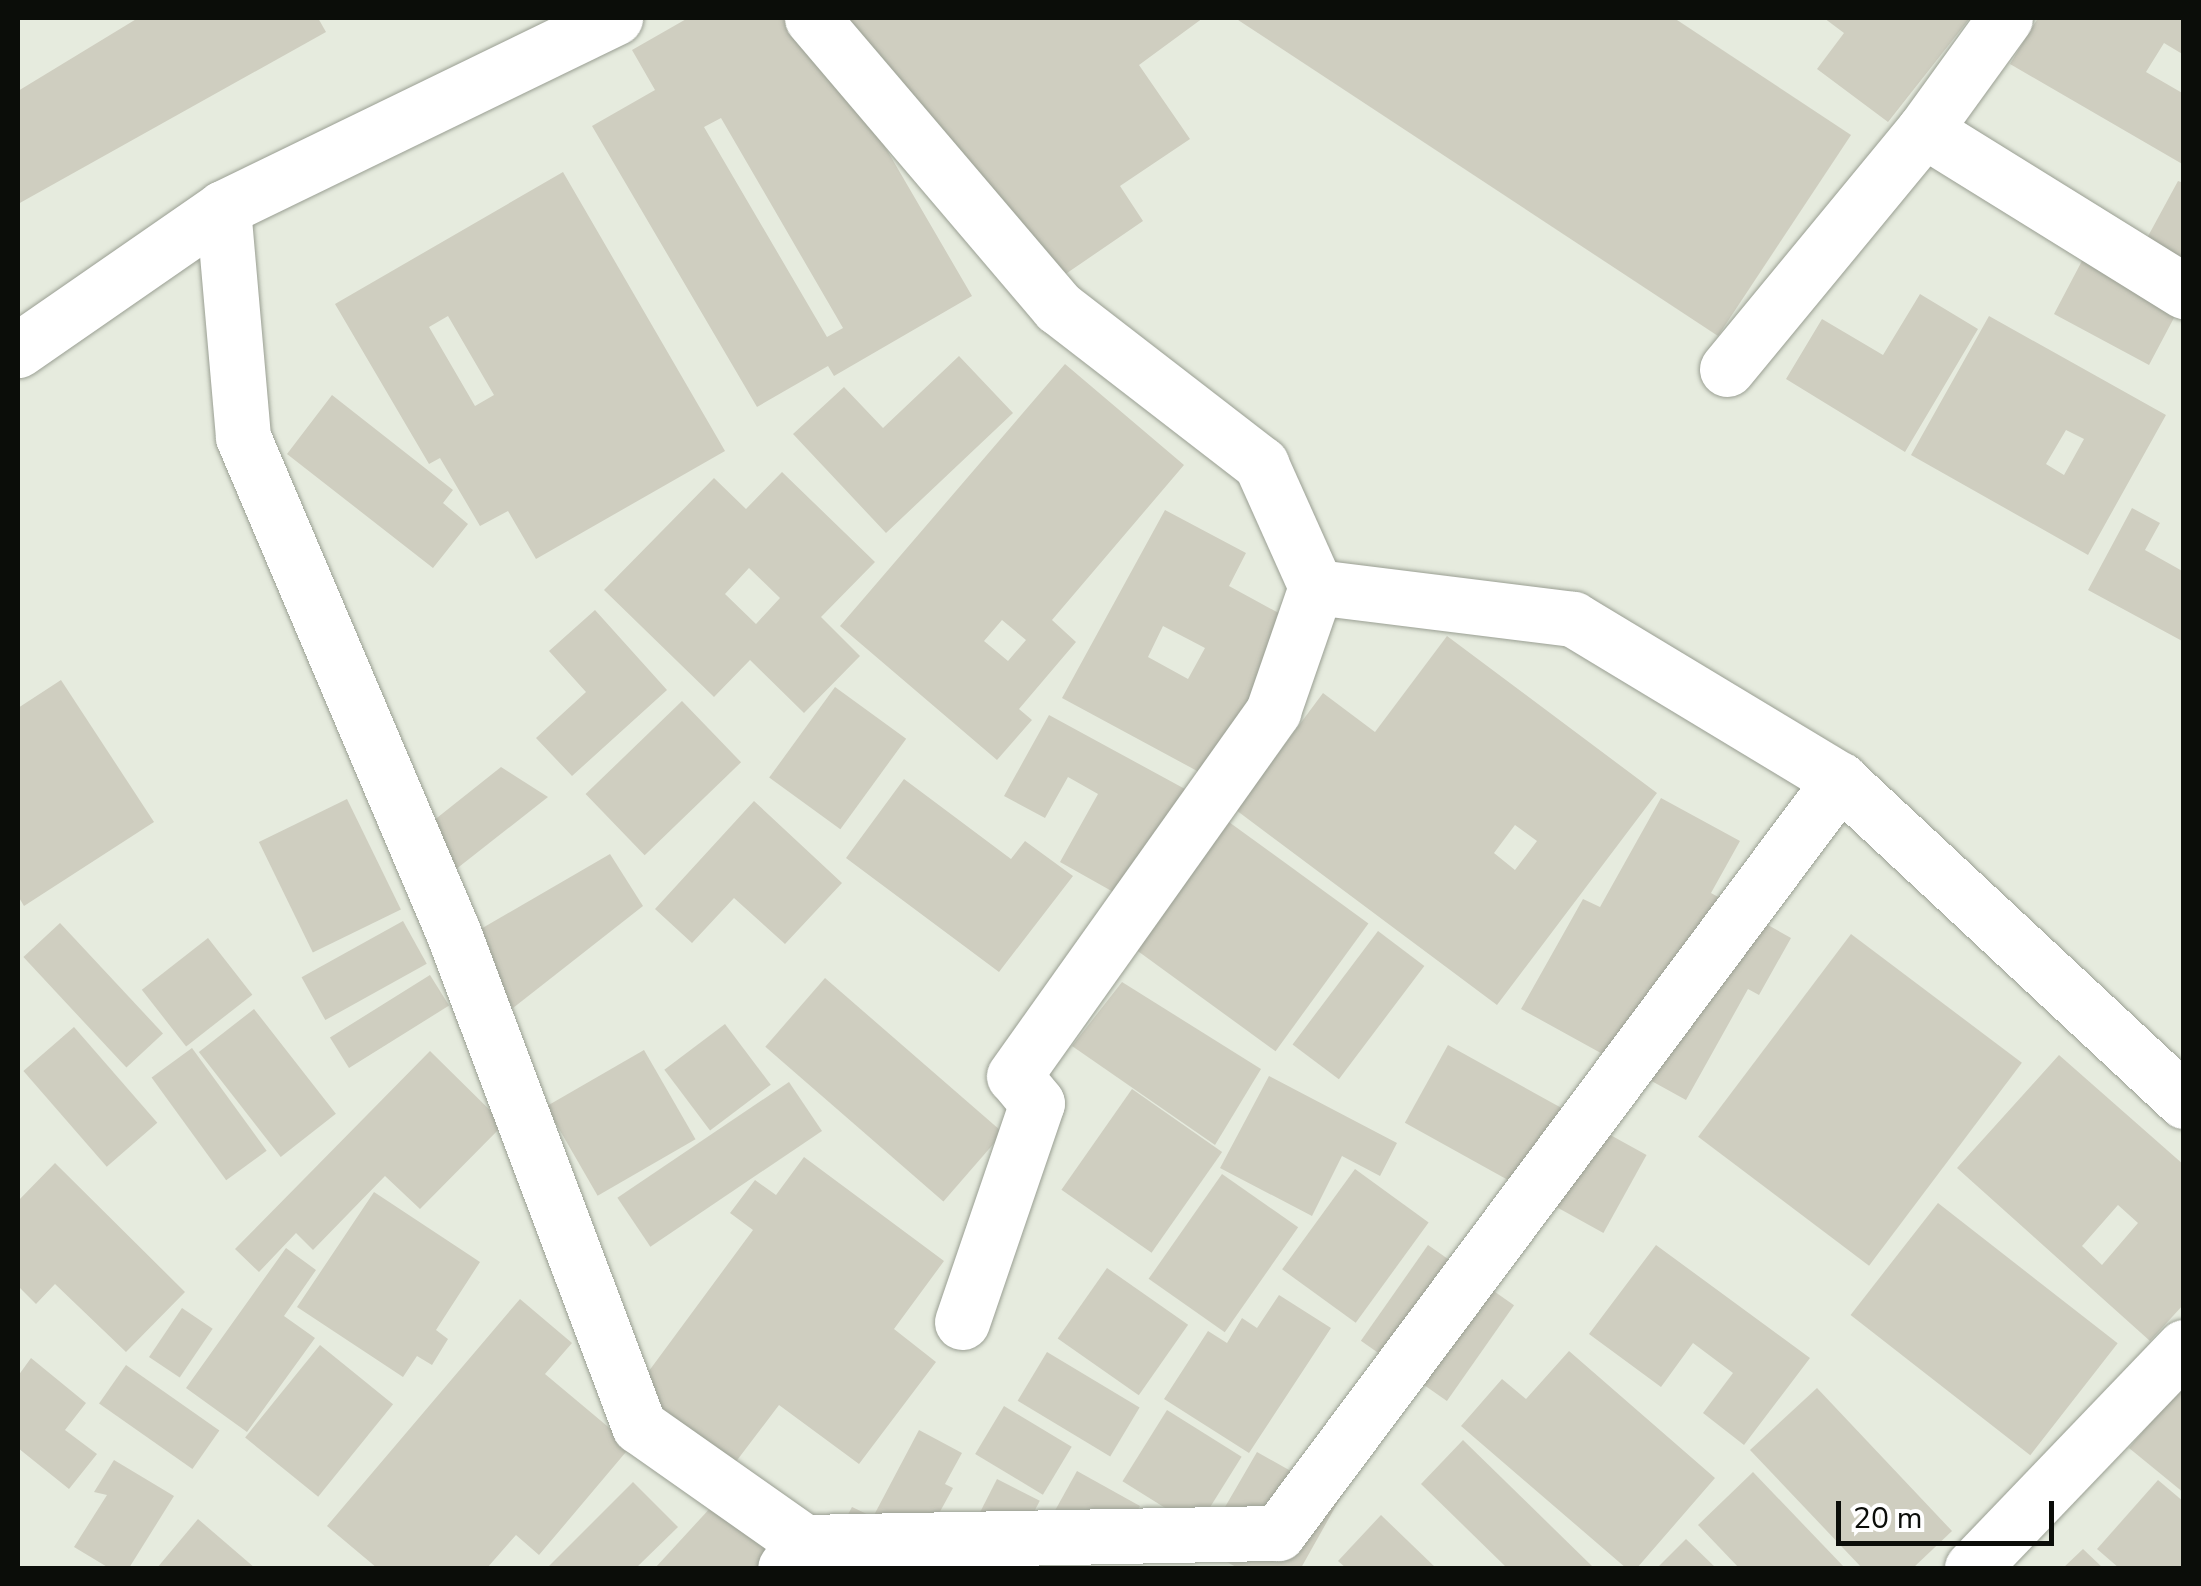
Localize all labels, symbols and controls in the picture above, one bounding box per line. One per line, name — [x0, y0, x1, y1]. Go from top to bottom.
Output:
scale bar — [1841, 1481, 2058, 1543]
text: 20 m — [1853, 1498, 1922, 1539]

